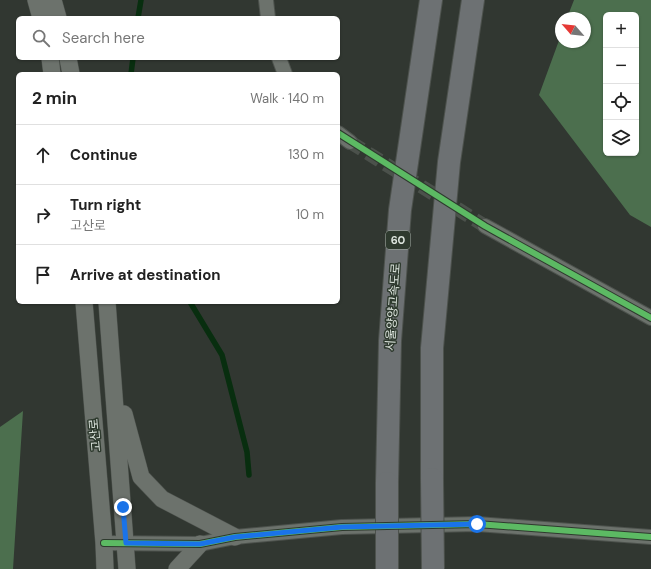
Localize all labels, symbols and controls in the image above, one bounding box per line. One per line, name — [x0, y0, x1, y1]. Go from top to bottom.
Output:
north arrow — [555, 12, 591, 48]
map controls — [603, 12, 639, 156]
button: + — [603, 12, 639, 48]
search box — [16, 16, 340, 60]
icon: search — [30, 27, 52, 49]
text: Search here — [62, 28, 145, 48]
button: − — [603, 48, 639, 84]
button: locate — [603, 84, 639, 120]
text: 2 min — [32, 87, 77, 109]
text: Walk · 140 m — [250, 90, 324, 107]
button: layers — [603, 120, 639, 156]
icon: ahead — [32, 144, 54, 166]
text: Continue — [70, 145, 138, 165]
text: 130 m — [288, 146, 324, 163]
text: Turn right — [70, 195, 141, 215]
icon: right — [32, 204, 54, 226]
text: 10 m — [296, 206, 324, 223]
text: 고산로 — [70, 217, 106, 234]
road number: 60 — [386, 231, 410, 249]
street label: 서울양양고속도로 — [382, 262, 404, 352]
icon: arrive — [32, 264, 54, 286]
text: Arrive at destination — [70, 265, 221, 285]
street label: 고산로 — [86, 418, 104, 452]
route end — [114, 498, 132, 516]
route start — [468, 515, 486, 533]

